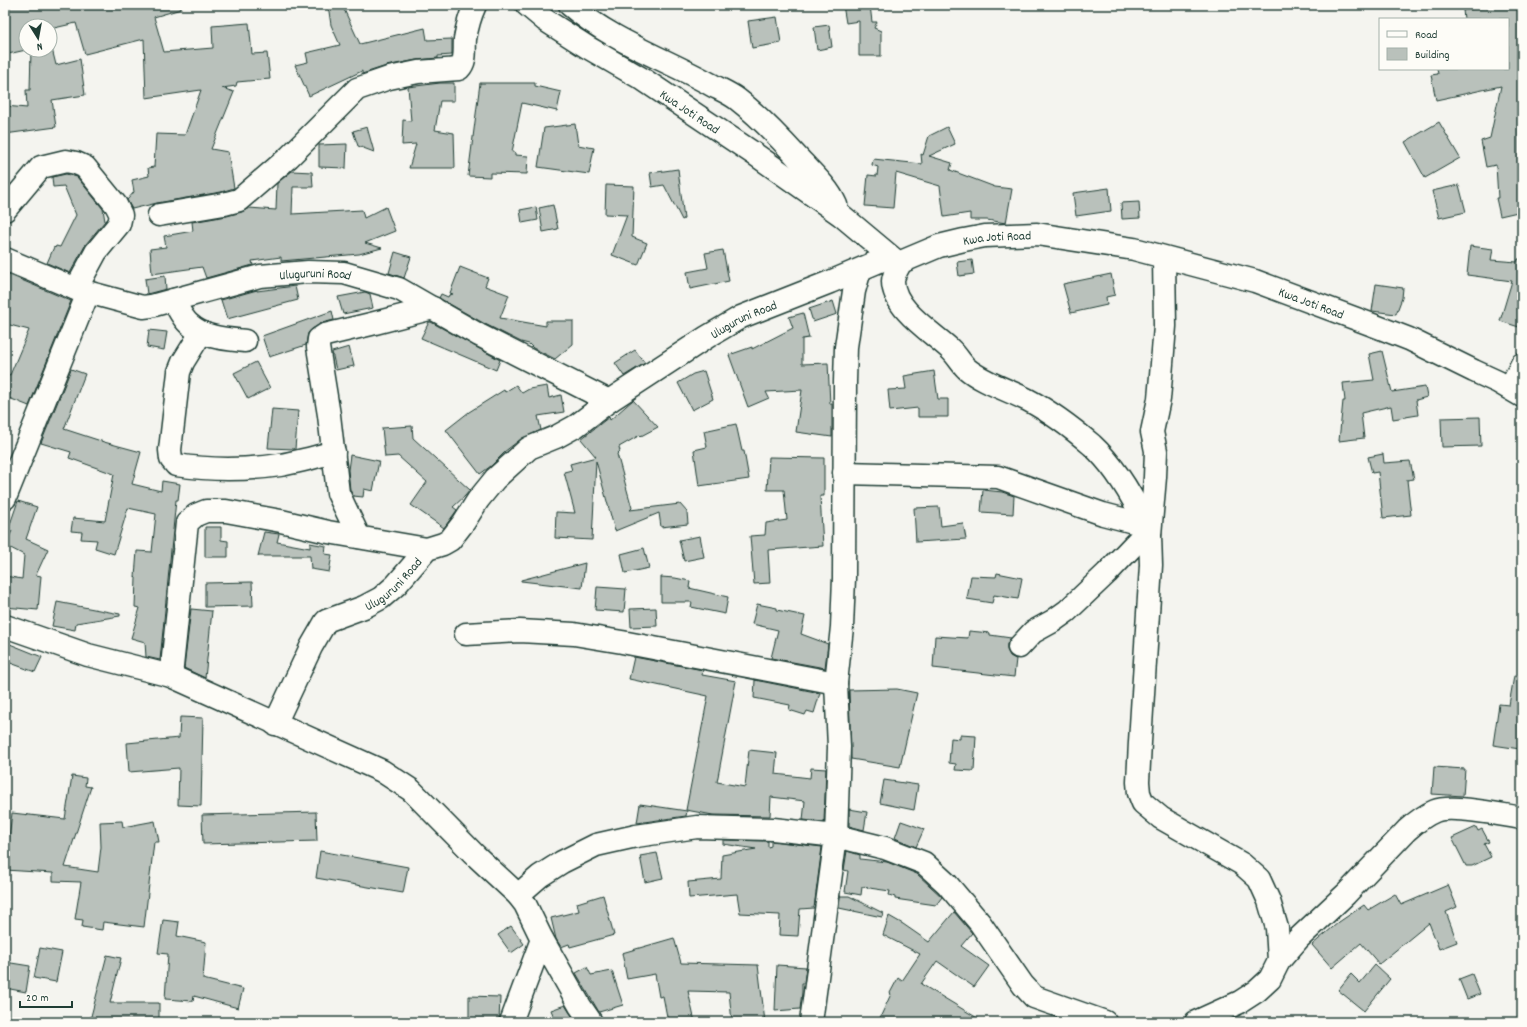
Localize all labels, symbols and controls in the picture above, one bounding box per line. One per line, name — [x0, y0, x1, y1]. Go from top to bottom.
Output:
north arrow — [18, 18, 58, 58]
legend — [1379, 18, 1509, 70]
text: Road — [1415, 27, 1437, 44]
text: N — [35, 37, 44, 54]
text: Building — [1415, 47, 1450, 64]
street label: Kwa Joti Road — [655, 86, 723, 140]
street label: Kwa Joti Road — [962, 227, 1032, 252]
street label: Uluguruni Road — [279, 265, 353, 287]
street label: Kwa Joti Road — [1275, 284, 1346, 325]
street label: Uluguruni Road — [707, 297, 780, 345]
street label: Uluguruni Road — [362, 554, 428, 617]
scale bar — [20, 983, 72, 1009]
text: 20 m — [26, 990, 49, 1007]

